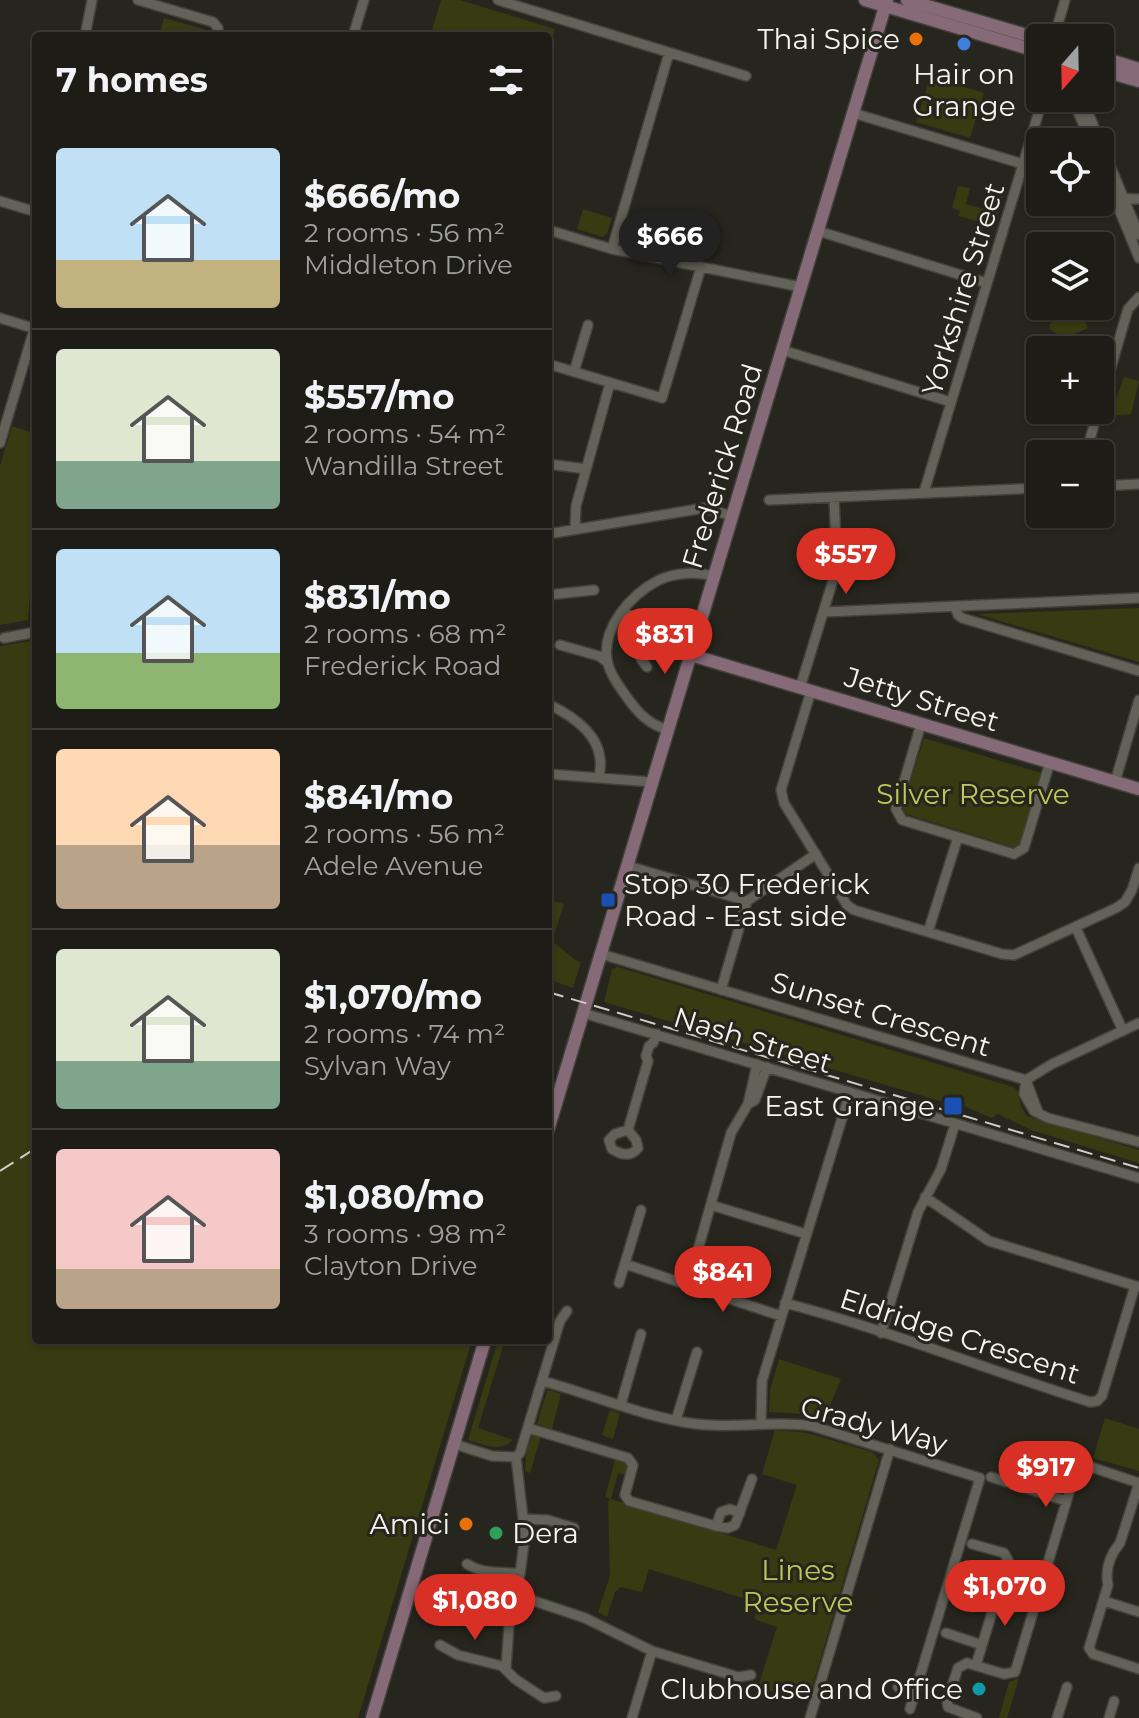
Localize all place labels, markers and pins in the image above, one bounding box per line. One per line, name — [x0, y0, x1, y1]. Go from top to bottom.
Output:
place label: Thai Spice — [757, 22, 900, 56]
marker: Thai Spice — [907, 30, 925, 48]
marker: Hair on Grange — [955, 35, 973, 53]
place label: Hair on Grange — [912, 57, 1016, 123]
pin: $666 — [623, 210, 717, 278]
pin: $557 — [799, 528, 893, 596]
pin: $831 — [618, 608, 712, 676]
place label: Stop 30 Frederick Road - East side — [624, 867, 870, 933]
marker: Stop 30 Frederick Road - East side — [599, 891, 617, 909]
place label: East Grange — [764, 1089, 935, 1123]
marker: East Grange — [942, 1095, 964, 1117]
pin: $841 — [676, 1246, 770, 1314]
pin: $917 — [999, 1441, 1093, 1509]
place label: Amici — [370, 1507, 450, 1541]
marker: Amici — [457, 1515, 475, 1533]
place label: Dera — [512, 1516, 579, 1550]
marker: Dera — [487, 1524, 505, 1542]
pin: $1,070 — [940, 1560, 1070, 1628]
pin: $1,080 — [410, 1574, 540, 1642]
place label: Clubhouse and Office — [660, 1672, 963, 1706]
marker: Clubhouse and Office — [970, 1680, 988, 1698]

